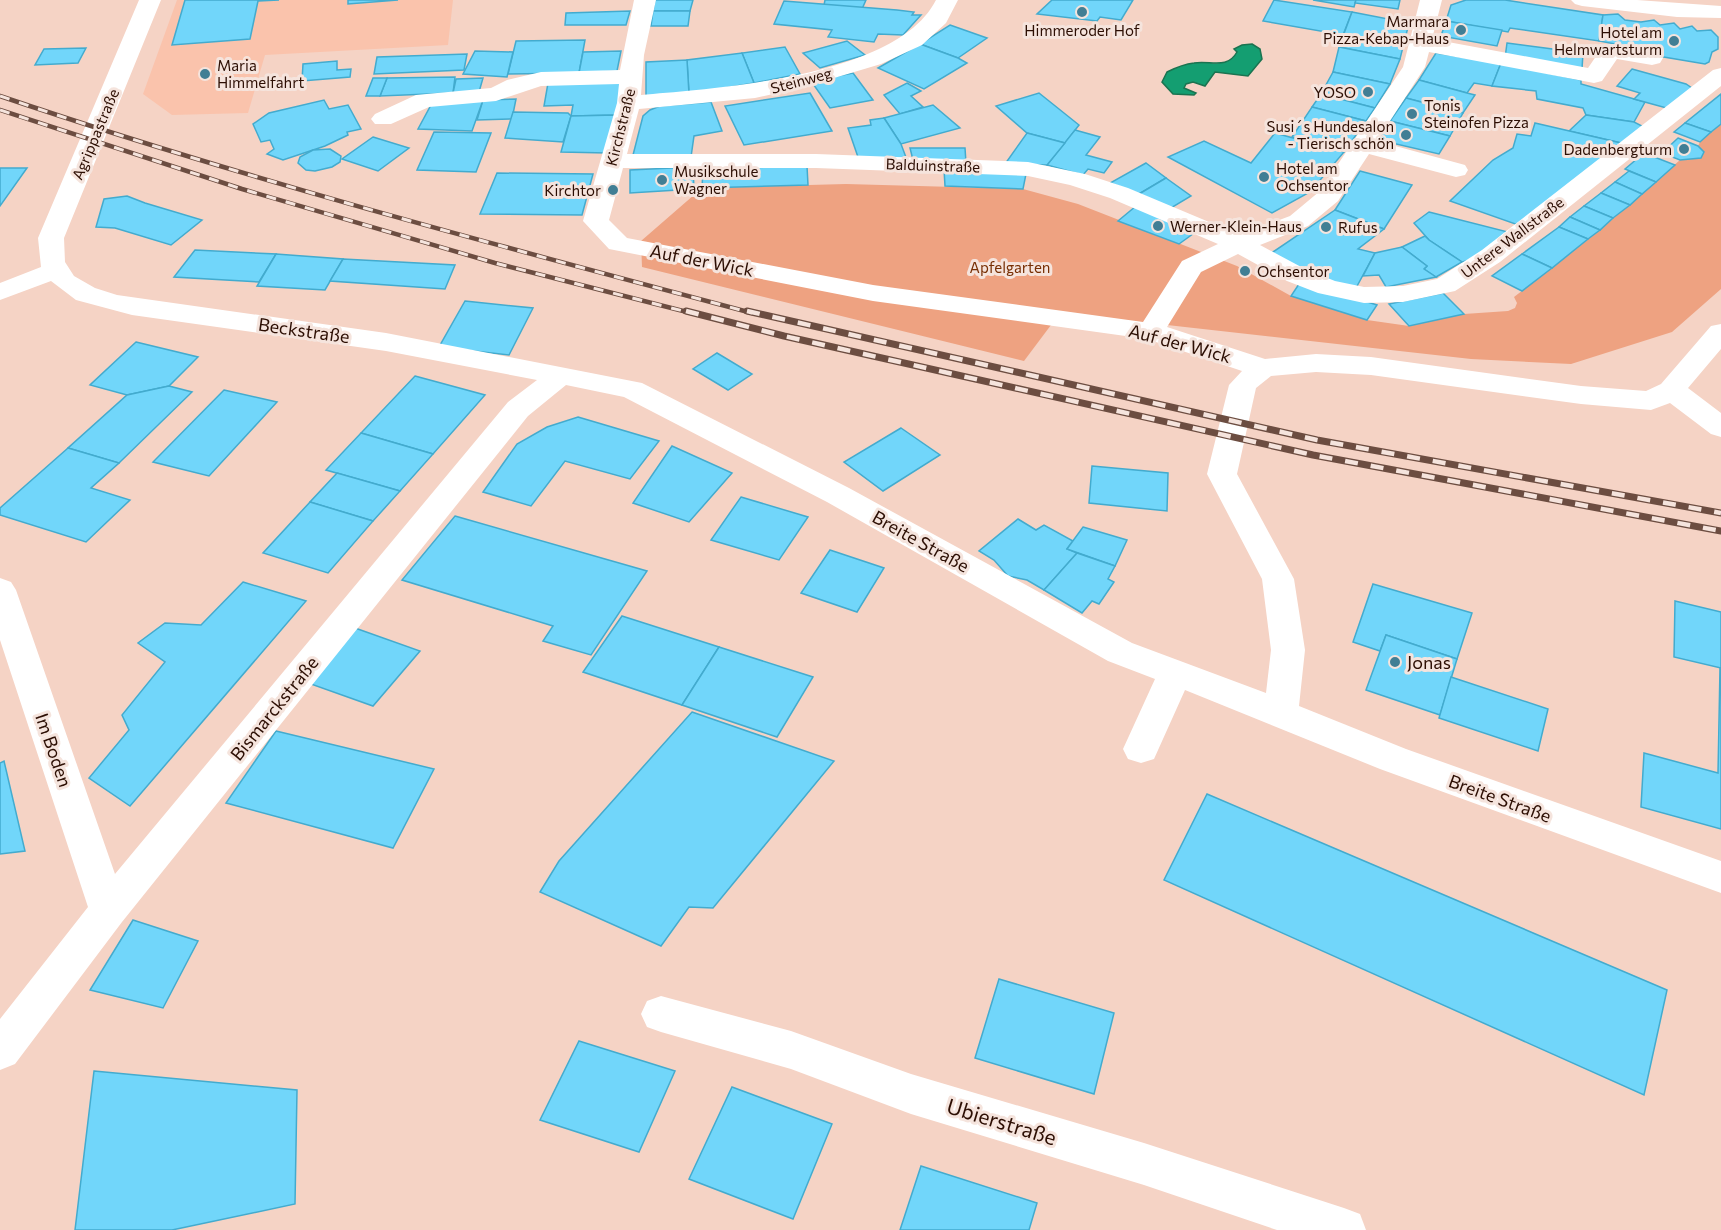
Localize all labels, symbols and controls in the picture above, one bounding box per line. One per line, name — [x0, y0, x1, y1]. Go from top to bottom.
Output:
marker: Himmeroder Hof — [1075, 5, 1089, 19]
place label: Marmara Pizza-Kebap-Haus — [1323, 12, 1449, 47]
place label: Himmeroder Hof — [1024, 21, 1140, 39]
marker: Marmara Pizza-Kebap-Haus — [1454, 23, 1468, 37]
place label: Hotel am Helmwartsturm — [1554, 23, 1662, 58]
marker: Hotel am Helmwartsturm — [1667, 34, 1681, 48]
place label: Maria Himmelfahrt — [217, 56, 304, 91]
street label: Steinweg — [768, 63, 834, 97]
marker: Maria Himmelfahrt — [198, 67, 212, 81]
place label: YOSO — [1313, 83, 1356, 101]
marker: YOSO — [1361, 85, 1375, 99]
street label: Agrippastraße — [68, 86, 122, 182]
street label: Kirchstraße — [602, 86, 638, 168]
place label: Tonis Steinofen Pizza — [1424, 96, 1529, 131]
marker: Tonis Steinofen Pizza — [1405, 107, 1419, 121]
place label: Susi´s Hundesalon - Tierisch schön — [1267, 117, 1394, 152]
marker: Susi´s Hundesalon - Tierisch schön — [1399, 128, 1413, 142]
place label: Dadenbergturm — [1563, 140, 1672, 158]
marker: Dadenbergturm — [1677, 142, 1691, 156]
street label: Balduinstraße — [885, 154, 981, 176]
place label: Hotel am Ochsentor — [1276, 159, 1349, 194]
place label: Musikschule Wagner — [674, 162, 759, 197]
marker: Hotel am Ochsentor — [1257, 170, 1271, 184]
marker: Musikschule Wagner — [655, 173, 669, 187]
place label: Kirchtor — [544, 181, 601, 199]
marker: Kirchtor — [606, 183, 620, 197]
street label: Untere Wallstraße — [1457, 193, 1567, 281]
place label: Werner-Klein-Haus — [1170, 217, 1302, 235]
place label: Rufus — [1338, 218, 1378, 236]
marker: Werner-Klein-Haus — [1151, 219, 1165, 233]
marker: Rufus — [1319, 220, 1333, 234]
street label: Auf der Wick — [648, 239, 756, 281]
park label: Apfelgarten — [970, 258, 1050, 276]
place label: Ochsentor — [1257, 262, 1330, 280]
marker: Ochsentor — [1238, 264, 1252, 278]
street label: Beckstraße — [257, 313, 351, 347]
street label: Auf der Wick — [1126, 319, 1234, 367]
street label: Breite Straße — [869, 505, 973, 577]
place label: Jonas — [1407, 651, 1451, 673]
street label: Bismarckstraße — [225, 652, 323, 764]
marker: Jonas — [1388, 655, 1402, 669]
street label: Im Boden — [31, 710, 77, 790]
street label: Breite Straße — [1446, 769, 1554, 827]
street label: Ubierstraße — [944, 1092, 1060, 1150]

